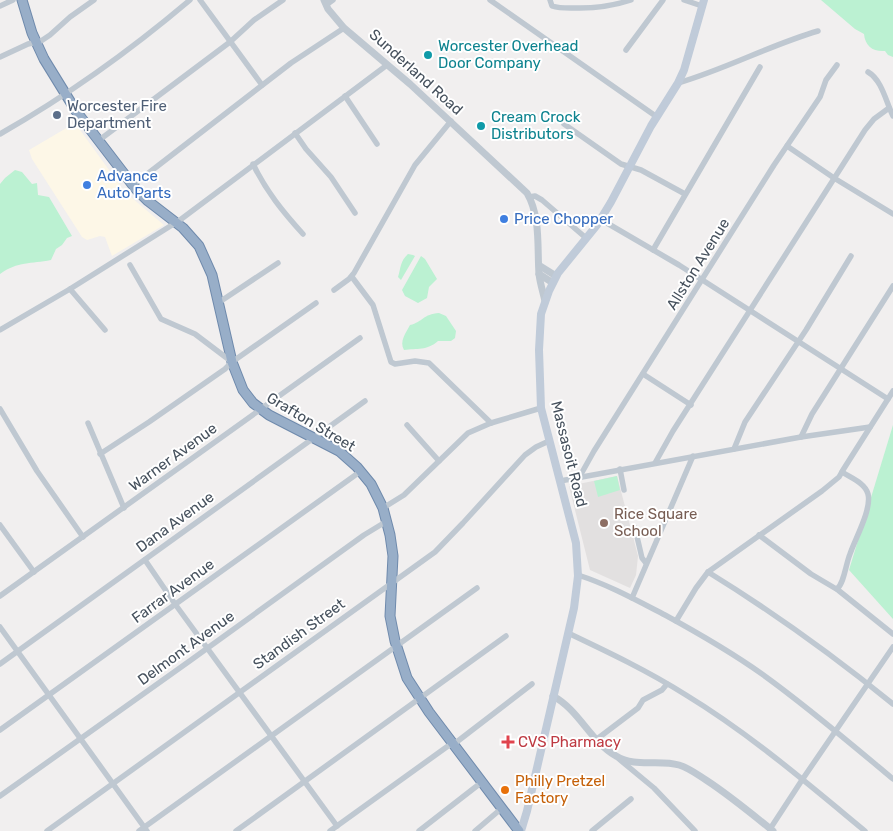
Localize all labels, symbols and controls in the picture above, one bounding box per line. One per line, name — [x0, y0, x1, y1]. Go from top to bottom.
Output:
street label: Sunderland Road — [366, 25, 466, 119]
place label: Worcester Overhead Door Company — [438, 37, 579, 72]
marker: Worcester Overhead Door Company — [422, 49, 434, 61]
place label: Worcester Fire Department — [67, 97, 167, 132]
place label: Cream Crock Distributors — [491, 108, 581, 143]
marker: Worcester Fire Department — [51, 109, 63, 121]
marker: Cream Crock Distributors — [475, 120, 487, 132]
place label: Advance Auto Parts — [97, 167, 171, 202]
marker: Advance Auto Parts — [81, 179, 93, 191]
place label: Price Chopper — [514, 210, 613, 228]
marker: Price Chopper — [498, 213, 510, 225]
street label: Allston Avenue — [663, 215, 733, 313]
street label: Grafton Street — [263, 388, 359, 456]
street label: Massasoit Road — [547, 399, 591, 509]
street label: Warner Avenue — [126, 419, 220, 495]
street label: Dana Avenue — [133, 488, 217, 556]
place label: Rice Square School — [614, 505, 697, 540]
marker: Rice Square School — [598, 517, 610, 529]
street label: Farrar Avenue — [128, 555, 218, 627]
street label: Standish Street — [250, 595, 348, 673]
street label: Delmont Avenue — [134, 607, 238, 689]
place label: CVS Pharmacy — [518, 733, 621, 751]
marker: CVS Pharmacy — [502, 736, 514, 748]
place label: Philly Pretzel Factory — [515, 772, 605, 807]
marker: Philly Pretzel Factory — [499, 784, 511, 796]

